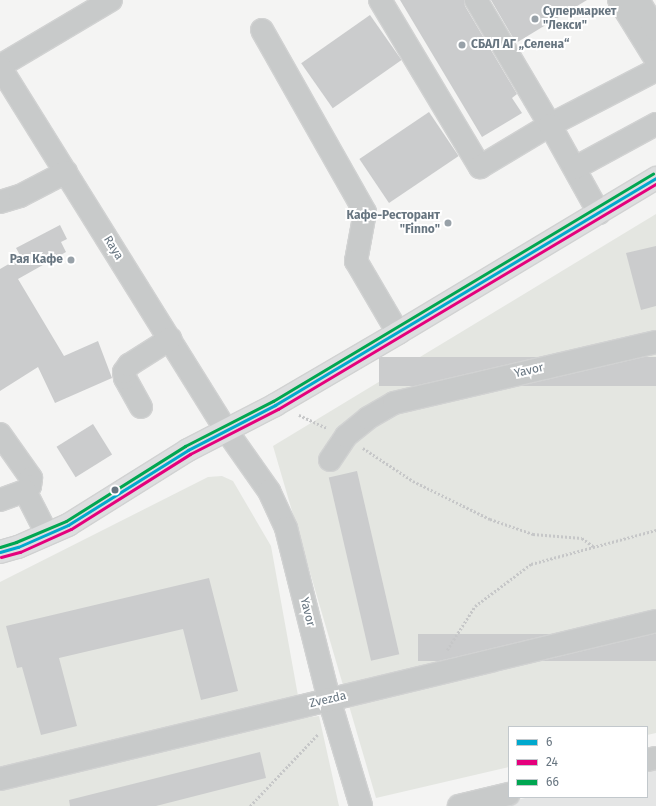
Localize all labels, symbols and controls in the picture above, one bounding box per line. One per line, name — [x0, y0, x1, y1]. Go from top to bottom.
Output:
place label: Супермаркет "Лекси" — [543, 5, 617, 33]
marker: Супермаркет "Лекси" — [530, 14, 540, 24]
place label: СБАЛ АГ „Селена“ — [471, 38, 569, 52]
marker: СБАЛ АГ „Селена“ — [456, 39, 468, 51]
place label: Кафе-Ресторант "Finno" — [347, 209, 440, 237]
marker: Кафе-Ресторант "Finno" — [443, 218, 453, 228]
street label: Raya — [100, 233, 126, 263]
place label: Рая Кафе — [10, 253, 63, 267]
marker: Рая Кафе — [66, 255, 76, 265]
street label: Yavor — [513, 361, 545, 381]
unlabelled marker — [110, 485, 120, 495]
street label: Yavor — [296, 596, 318, 628]
street label: Zvezda — [308, 689, 348, 711]
legend — [508, 726, 648, 798]
text: 6 — [546, 735, 552, 749]
text: 24 — [546, 755, 558, 769]
text: 66 — [546, 775, 559, 789]

